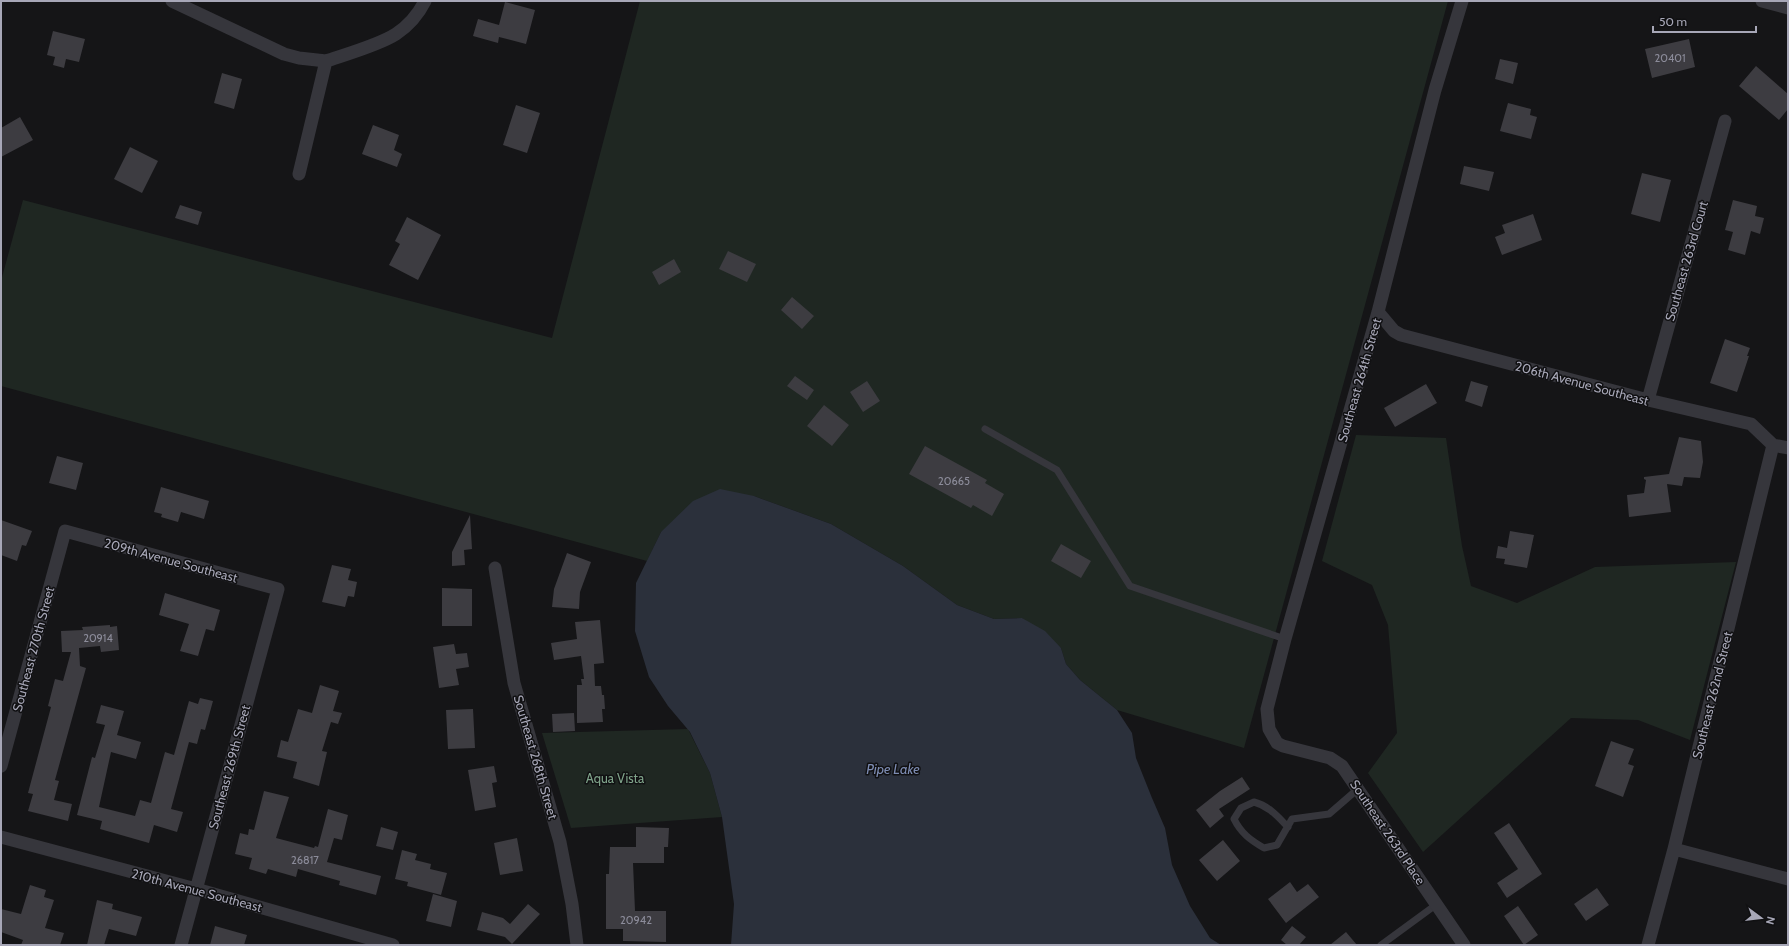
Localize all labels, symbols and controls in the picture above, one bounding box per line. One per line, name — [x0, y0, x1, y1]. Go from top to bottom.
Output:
scale bar — [1653, 8, 1756, 34]
text: 50 m — [1659, 14, 1687, 29]
house number: 20401 — [1654, 51, 1686, 65]
street label: Southeast 263rd Court — [1661, 199, 1711, 323]
street label: Southeast 264th Street — [1334, 316, 1385, 444]
street label: 206th Avenue Southeast — [1514, 357, 1651, 409]
house number: 20665 — [938, 474, 970, 488]
street label: 209th Avenue Southeast — [103, 534, 240, 586]
street label: Southeast 270th Street — [9, 584, 58, 713]
street label: Southeast 262nd Street — [1688, 629, 1736, 760]
house number: 20914 — [83, 631, 113, 645]
street label: Southeast 268th Street — [511, 693, 562, 822]
street label: Southeast 269th Street — [205, 703, 253, 831]
water label: Pipe Lake — [866, 760, 920, 778]
park label: Aqua Vista — [586, 770, 645, 786]
street label: Southeast 263rd Place — [1347, 777, 1429, 888]
house number: 26817 — [291, 853, 319, 867]
street label: 210th Avenue Southeast — [130, 865, 265, 915]
north arrow — [1741, 898, 1781, 938]
house number: 20942 — [620, 913, 652, 927]
text: N — [1763, 915, 1778, 926]

